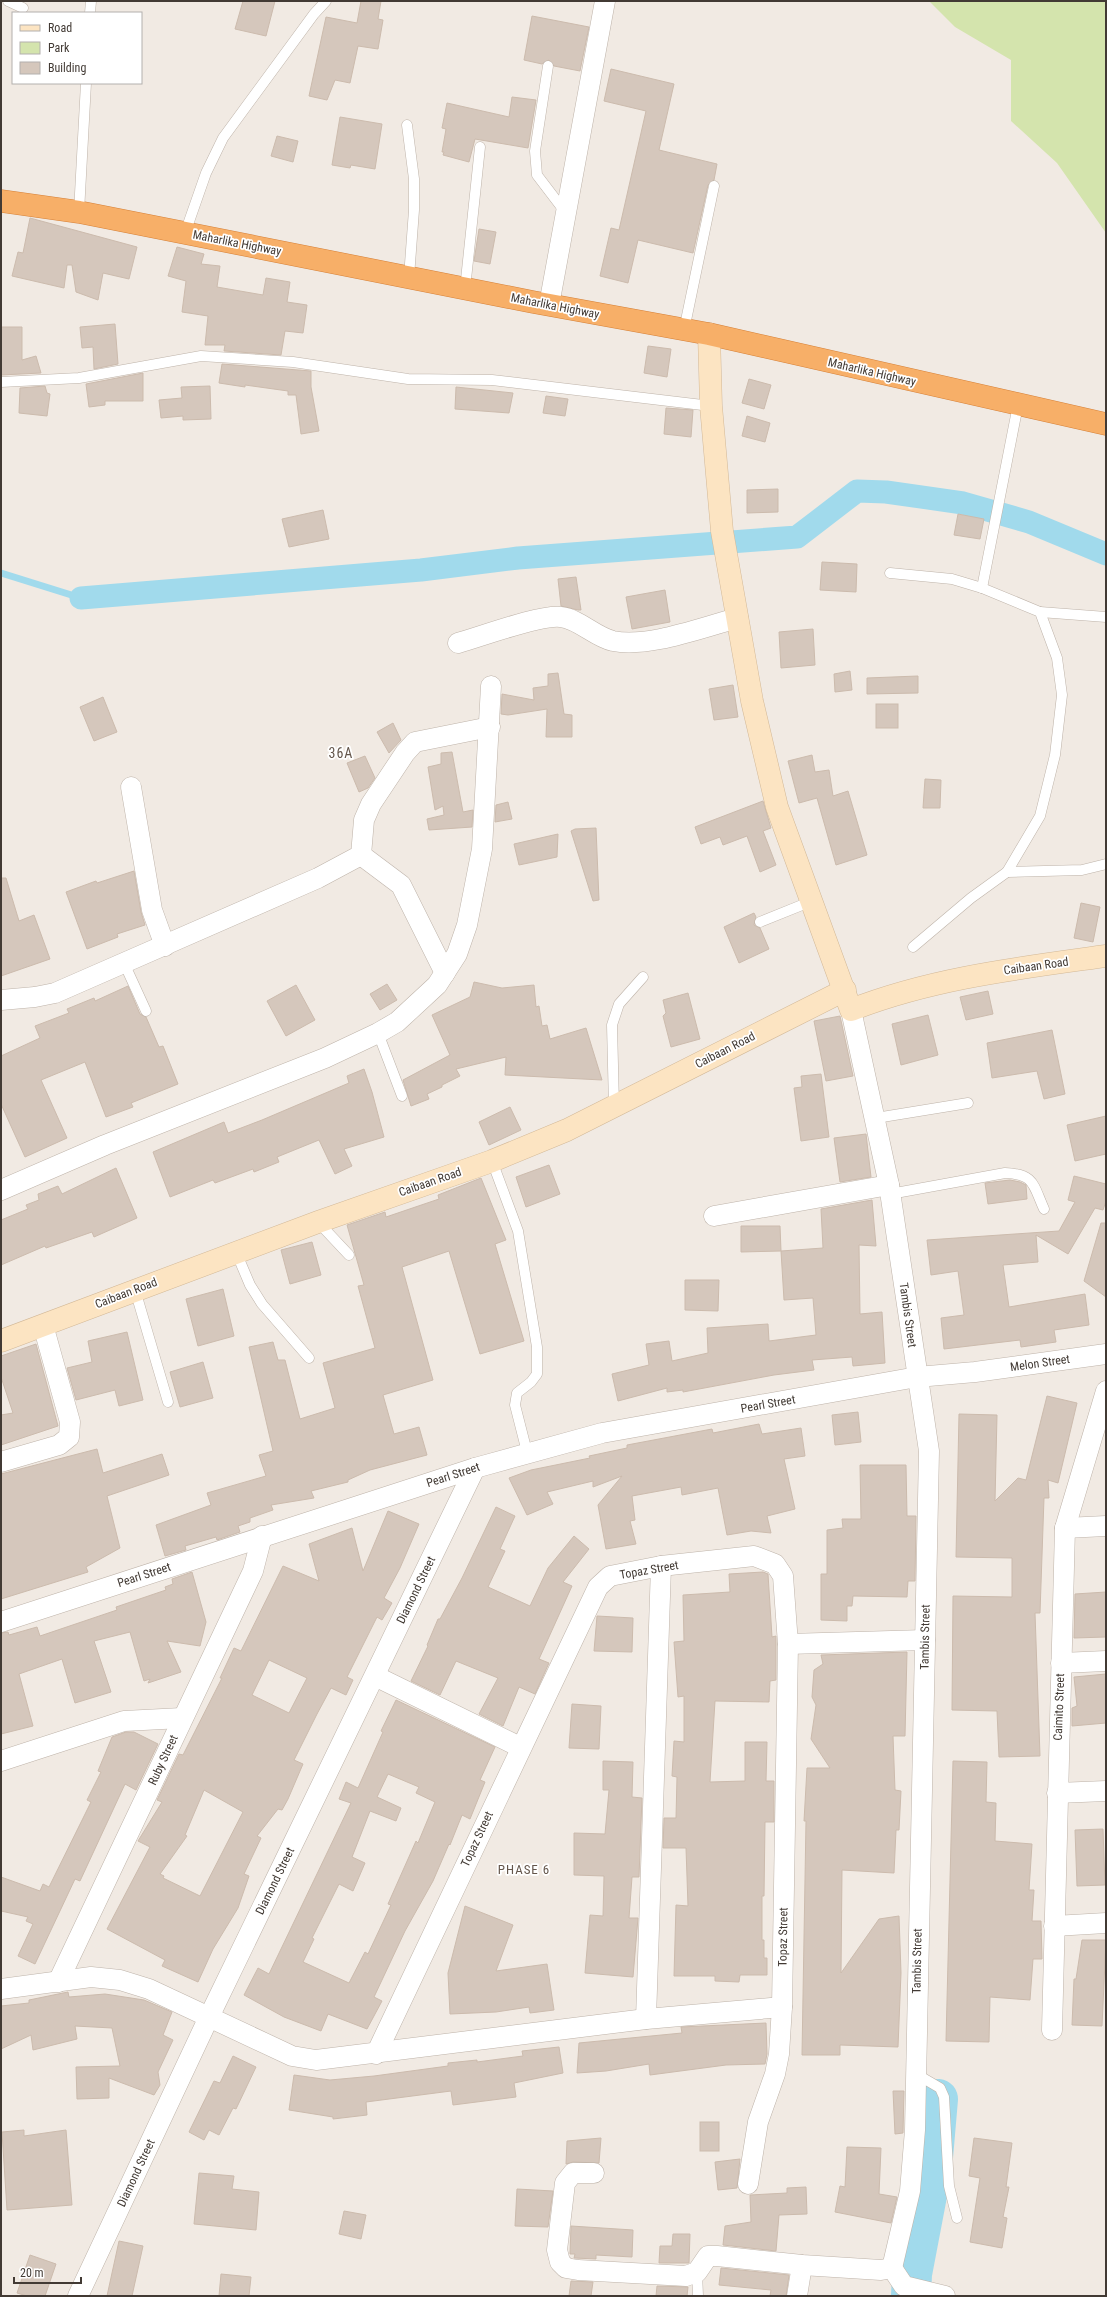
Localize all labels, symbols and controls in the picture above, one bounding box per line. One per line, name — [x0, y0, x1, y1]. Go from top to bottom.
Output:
legend — [12, 12, 142, 84]
text: Road — [48, 21, 72, 35]
text: Park — [48, 41, 70, 55]
text: Building — [48, 61, 86, 75]
street label: Maharlika Highway — [192, 228, 282, 258]
street label: Maharlika Highway — [510, 291, 600, 321]
street label: Maharlika Highway — [827, 355, 917, 389]
district label: 36A — [329, 745, 353, 761]
street label: Caibaan Road — [1003, 955, 1069, 977]
street label: Caibaan Road — [693, 1029, 757, 1071]
street label: Caibaan Road — [397, 1165, 463, 1199]
street label: Caibaan Road — [93, 1275, 159, 1311]
street label: Tambis Street — [897, 1282, 920, 1349]
street label: Melon Street — [1009, 1352, 1071, 1374]
street label: Pearl Street — [740, 1392, 797, 1416]
street label: Pearl Street — [425, 1460, 482, 1490]
street label: Diamond Street — [394, 1554, 438, 1626]
street label: Topaz Street — [618, 1558, 680, 1582]
street label: Pearl Street — [116, 1560, 173, 1590]
street label: Tambis Street — [917, 1604, 933, 1670]
street label: Caimito Street — [1051, 1673, 1067, 1741]
street label: Ruby Street — [145, 1732, 181, 1787]
street label: Topaz Street — [458, 1809, 496, 1869]
street label: Diamond Street — [253, 1845, 297, 1917]
district label: PHASE 6 — [498, 1862, 550, 1877]
street label: Topaz Street — [775, 1907, 791, 1967]
street label: Tambis Street — [909, 1928, 925, 1994]
street label: Diamond Street — [114, 2137, 158, 2209]
scale bar — [14, 2259, 81, 2285]
text: 20 m — [20, 2266, 44, 2280]

